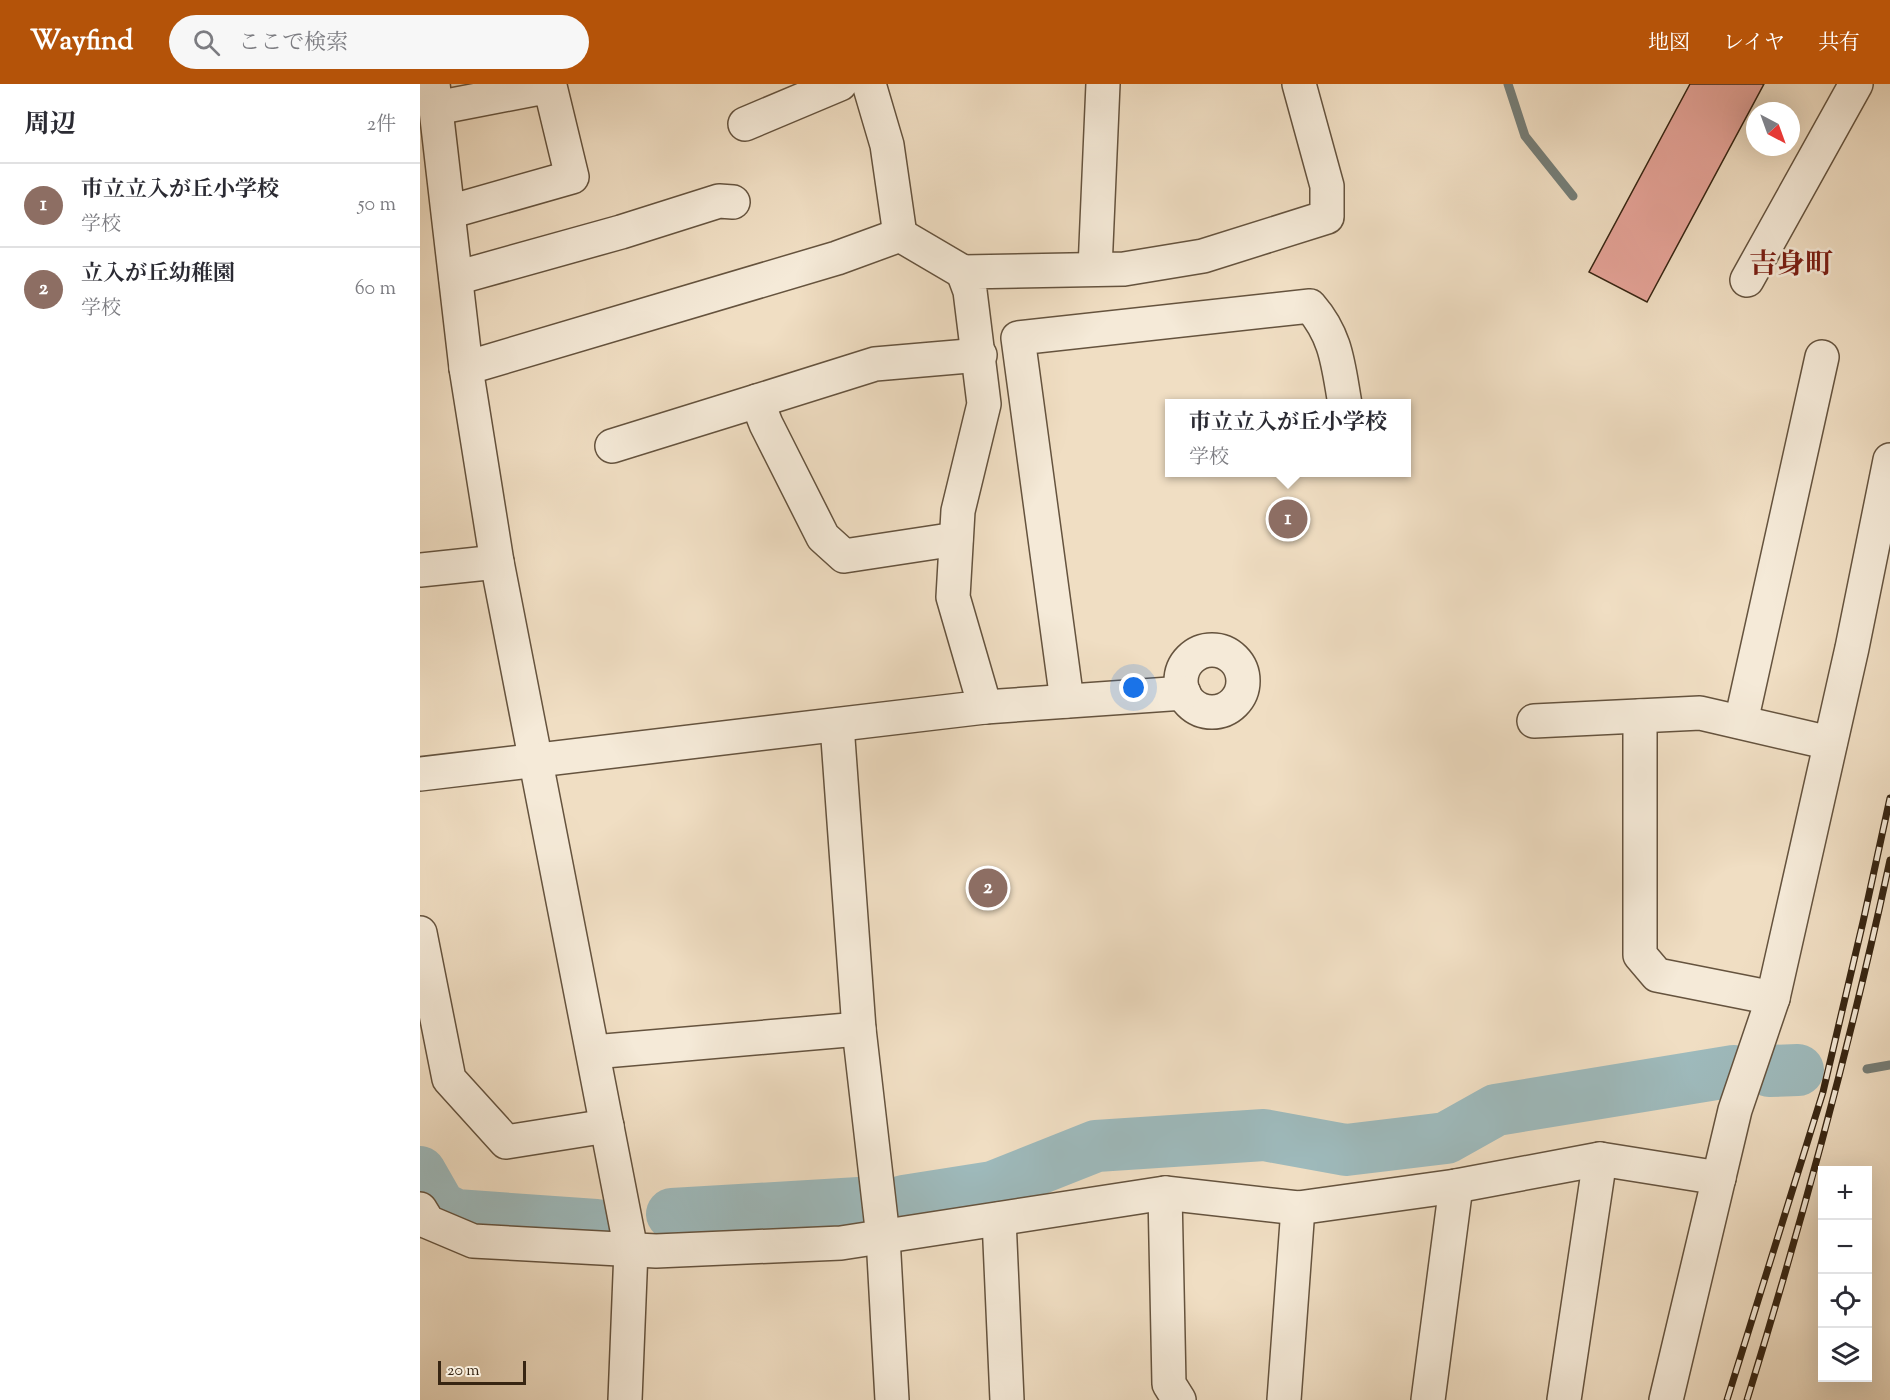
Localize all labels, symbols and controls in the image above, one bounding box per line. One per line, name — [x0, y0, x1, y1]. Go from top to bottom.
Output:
search box — [169, 15, 589, 69]
text: Wayfind — [30, 22, 133, 62]
icon: search — [190, 26, 223, 59]
text: ここで検索 — [238, 28, 348, 60]
text: 地図 — [1648, 29, 1690, 59]
text: レイヤ — [1723, 29, 1785, 59]
text: 共有 — [1818, 29, 1860, 59]
north arrow — [1746, 102, 1800, 156]
text: 周辺 — [24, 107, 76, 144]
text: 2件 — [367, 111, 396, 140]
text: 市立立入が丘小学校 — [81, 175, 279, 207]
text: 1 — [40, 191, 47, 220]
text: 50 m — [358, 191, 396, 220]
text: 学校 — [81, 211, 121, 240]
district label: 吉身町 — [1749, 246, 1833, 286]
text: 立入が丘幼稚園 — [81, 259, 235, 291]
text: 2 — [39, 275, 48, 304]
text: 60 m — [355, 275, 396, 304]
text: 学校 — [81, 295, 121, 324]
popup — [1165, 399, 1411, 477]
text: 市立立入が丘小学校 — [1189, 408, 1387, 440]
text: 学校 — [1189, 444, 1229, 473]
pin: 1 — [1268, 496, 1308, 542]
your location — [1119, 673, 1148, 702]
pin: 2 — [968, 866, 1008, 910]
map controls — [1818, 1166, 1872, 1382]
button: + — [1818, 1166, 1872, 1220]
button: − — [1818, 1220, 1872, 1274]
button: locate — [1818, 1274, 1872, 1328]
button: layers — [1818, 1328, 1872, 1382]
scale bar — [438, 1358, 526, 1386]
text: 20 m — [447, 1360, 480, 1383]

